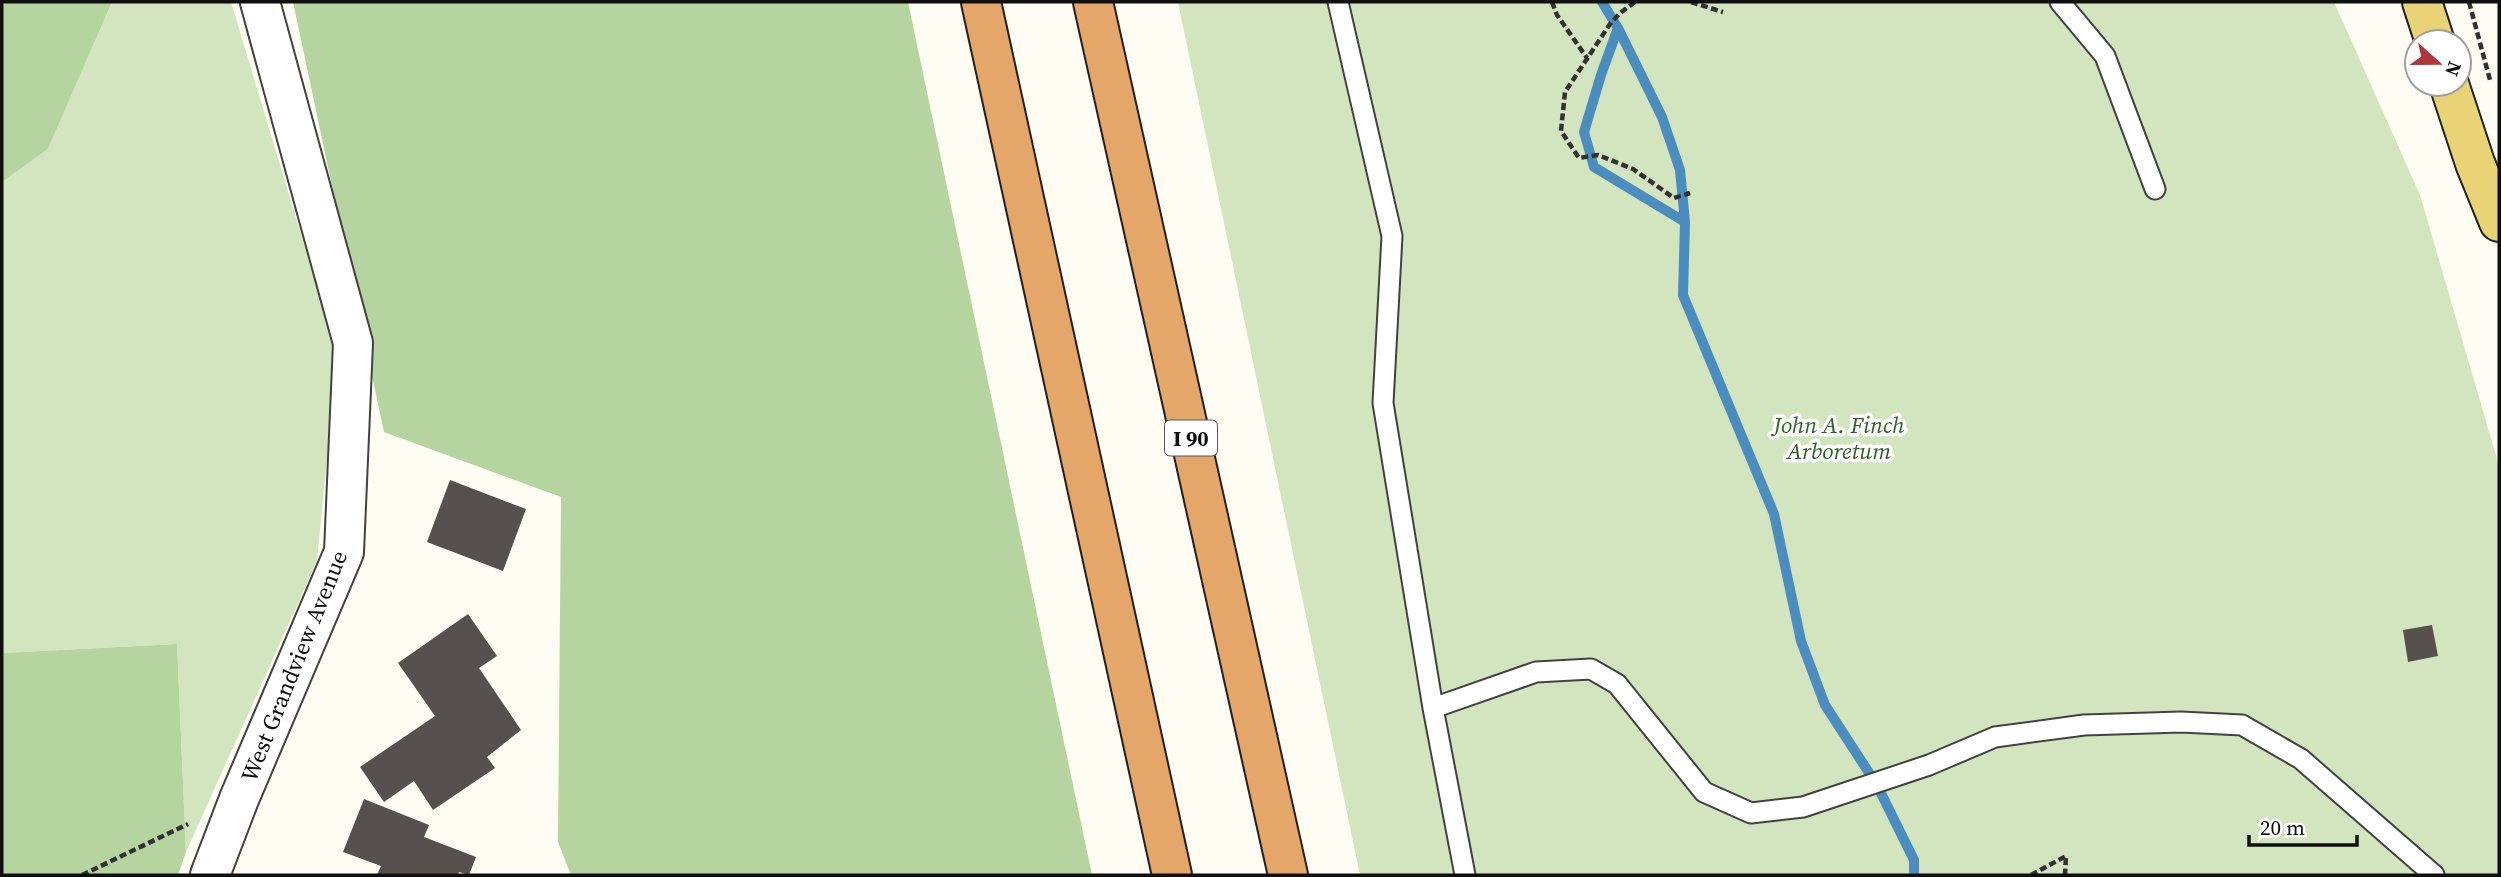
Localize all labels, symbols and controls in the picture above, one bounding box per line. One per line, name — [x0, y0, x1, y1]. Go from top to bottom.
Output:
north arrow — [2403, 28, 2473, 98]
text: N — [2439, 58, 2468, 80]
park label: John A. Finch Arboretum — [1771, 409, 1905, 467]
road number: I 90 — [1165, 420, 1217, 456]
street label: West Grandview Avenue — [233, 546, 355, 786]
scale bar — [2249, 804, 2358, 848]
text: 20 m — [2260, 813, 2305, 842]

